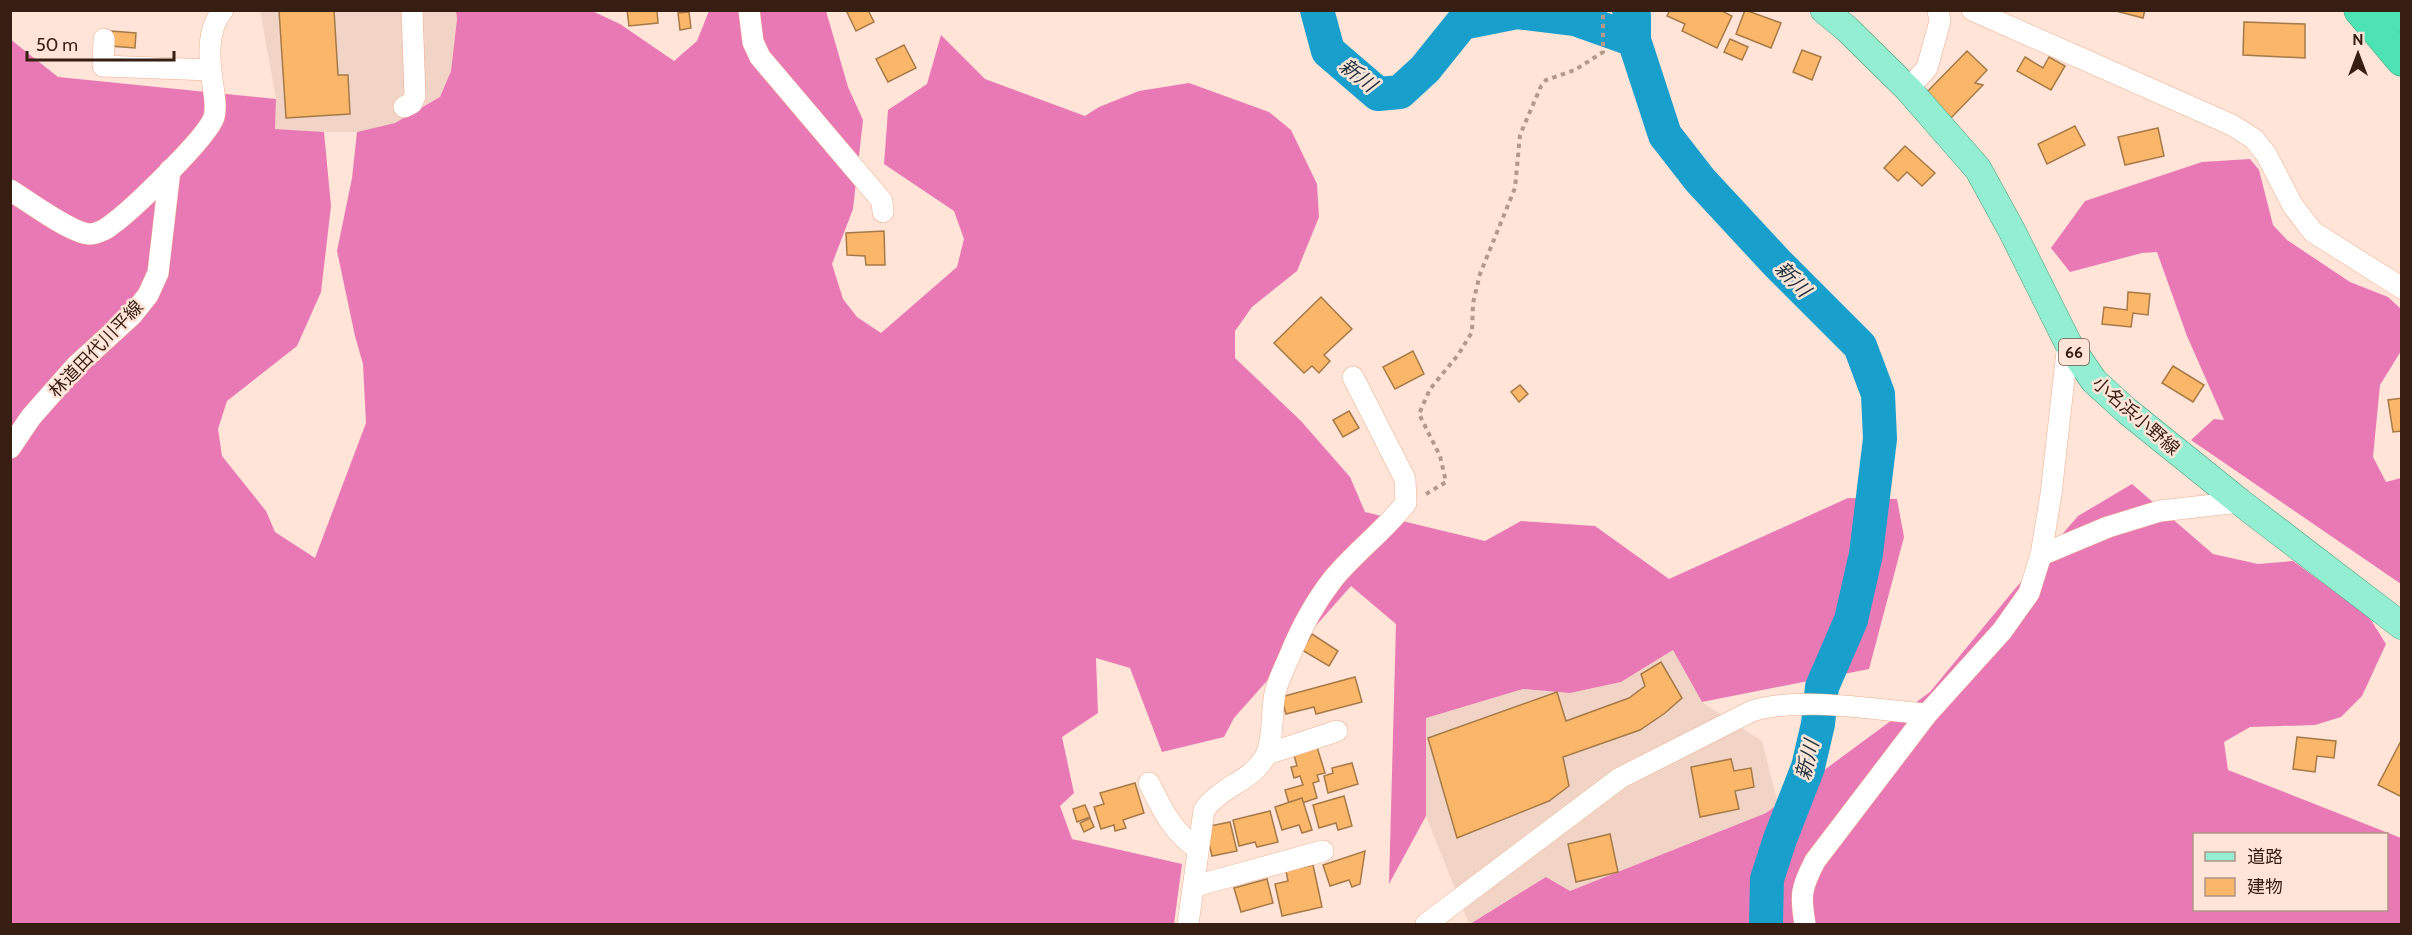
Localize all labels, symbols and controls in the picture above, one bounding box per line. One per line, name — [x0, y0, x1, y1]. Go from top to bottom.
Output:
scale bar — [27, 24, 174, 62]
north arrow — [2328, 24, 2388, 84]
text: N — [2352, 30, 2364, 49]
text: 50 m — [36, 34, 78, 56]
water label: 新川 — [1335, 53, 1383, 98]
water label: 新川 — [1770, 256, 1817, 303]
street label: 林道田代川平線 — [44, 296, 148, 402]
road number: 66 — [2059, 339, 2089, 365]
street label: 小名浜小野線 — [2088, 372, 2184, 460]
water label: 新川 — [1791, 736, 1824, 782]
legend — [2193, 833, 2388, 911]
text: 道路 — [2247, 846, 2283, 868]
text: 建物 — [2247, 876, 2283, 898]

